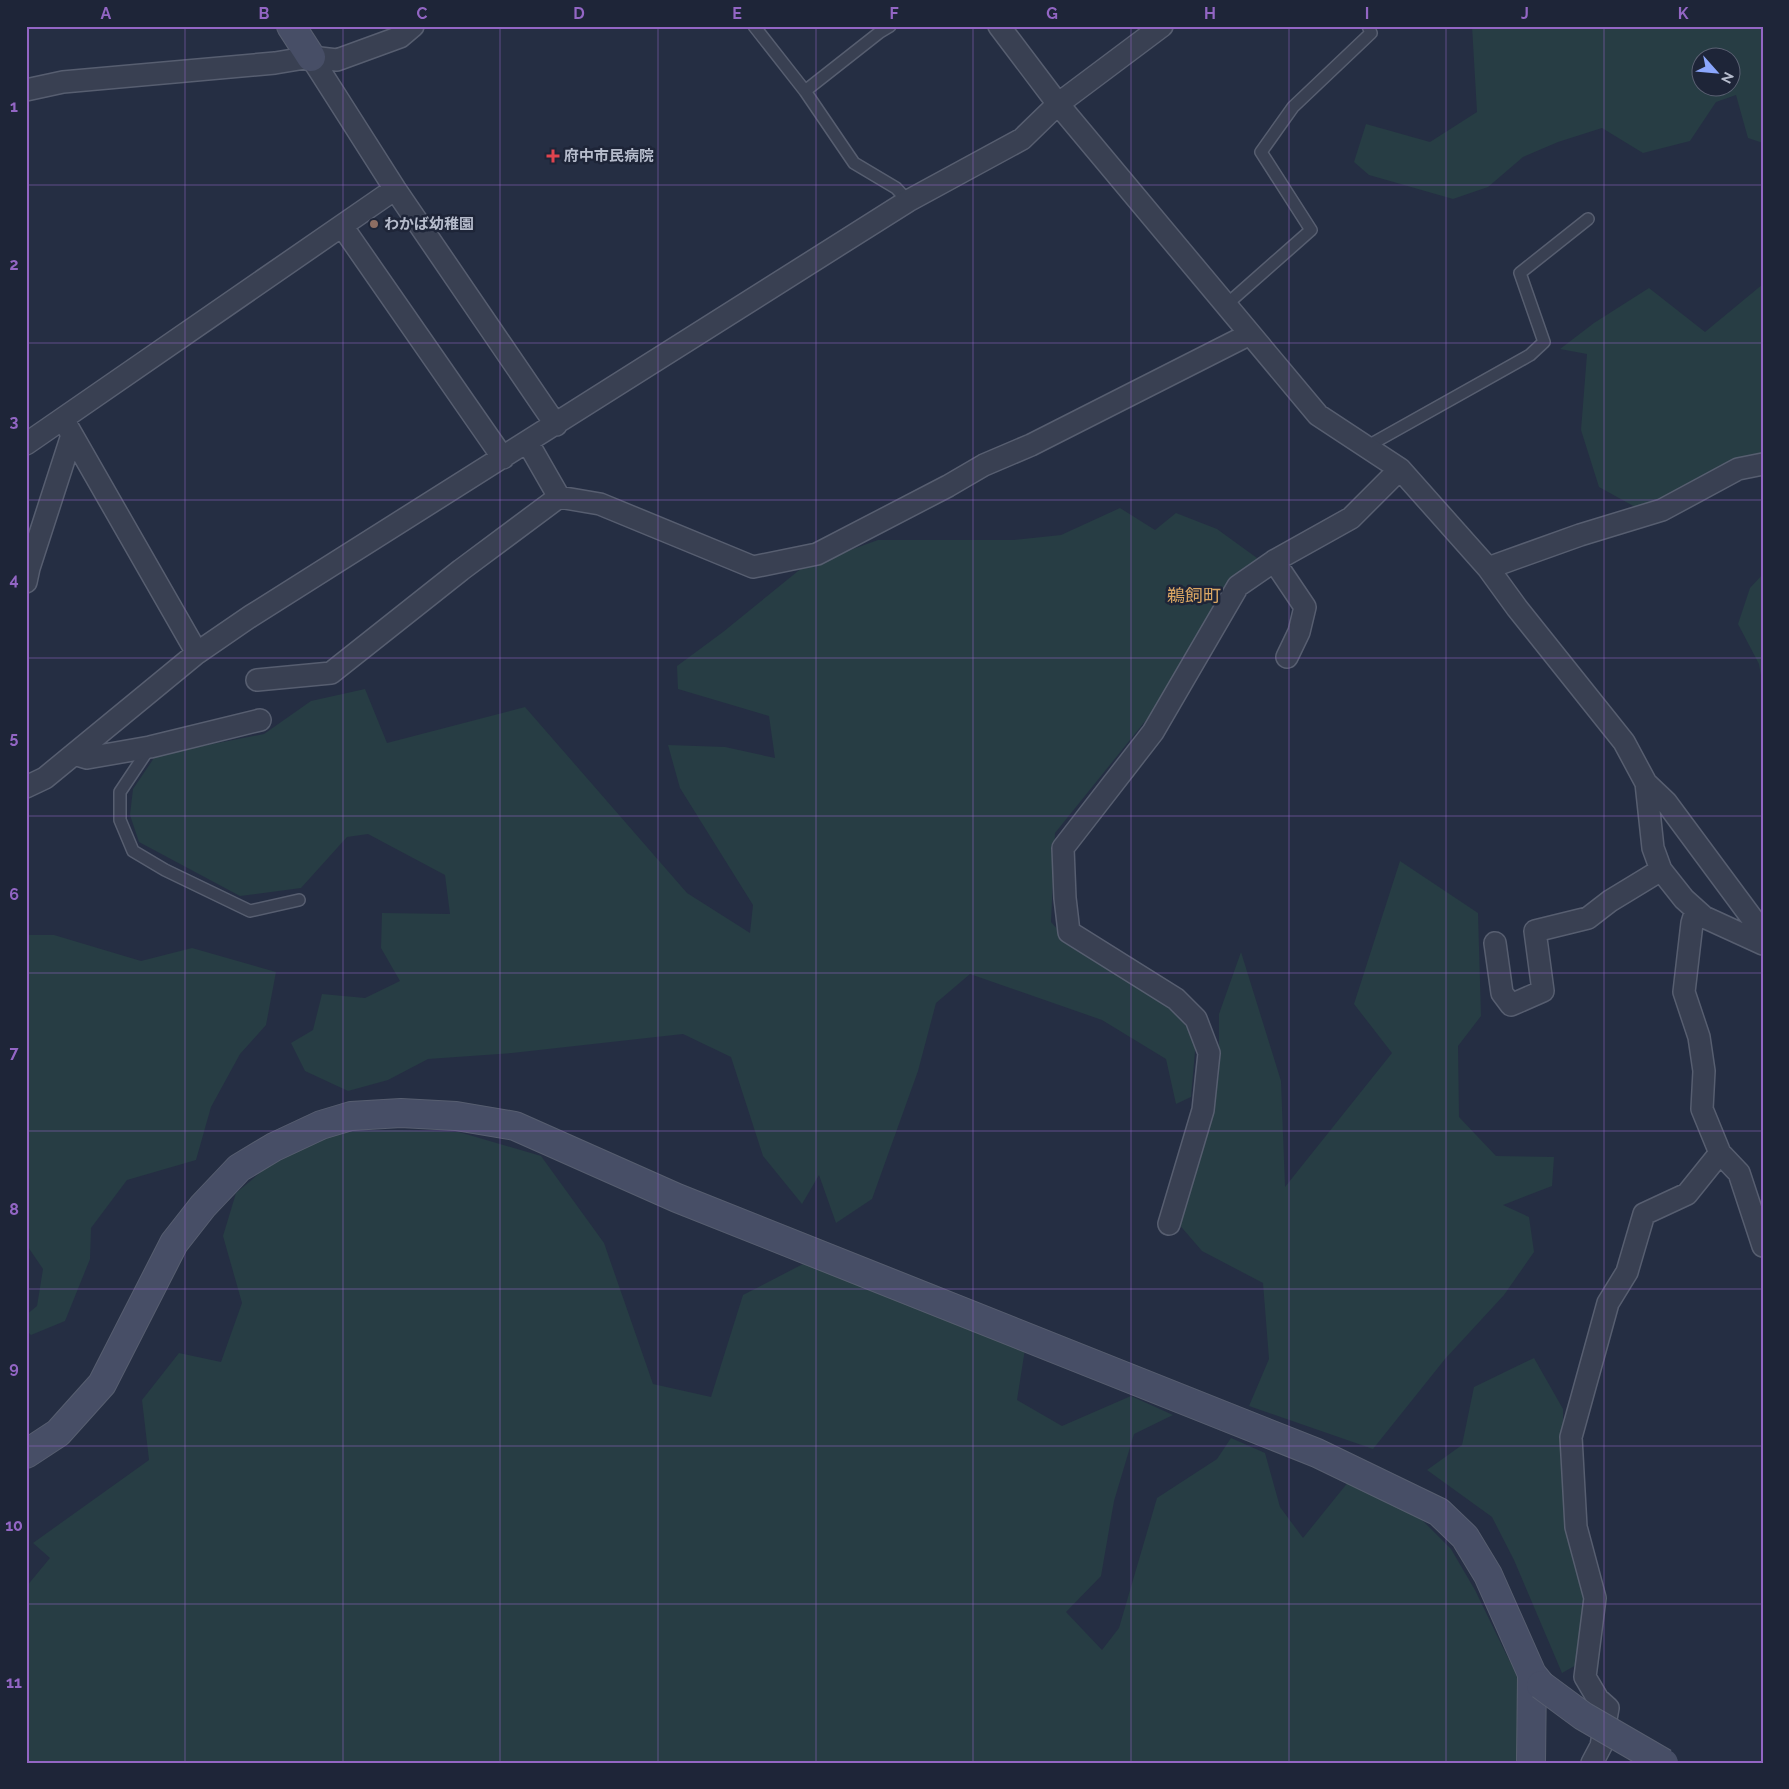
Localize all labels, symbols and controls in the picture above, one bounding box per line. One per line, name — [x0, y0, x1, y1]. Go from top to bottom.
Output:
text: A — [101, 4, 112, 23]
text: B — [259, 4, 270, 23]
text: C — [417, 4, 428, 23]
text: D — [573, 4, 585, 23]
text: E — [732, 4, 742, 23]
text: F — [889, 4, 899, 23]
text: G — [1046, 4, 1058, 23]
text: H — [1204, 4, 1216, 23]
text: I — [1365, 4, 1369, 23]
text: J — [1521, 4, 1529, 23]
text: K — [1678, 4, 1689, 23]
north arrow — [1692, 48, 1742, 98]
text: N — [1718, 70, 1737, 86]
text: 1 — [10, 97, 18, 116]
place label: 府中市民病院 — [564, 147, 654, 165]
marker: 府中市民病院 — [546, 149, 560, 163]
place label: わかば幼稚園 — [384, 215, 474, 233]
marker: わかば幼稚園 — [368, 218, 380, 230]
text: 2 — [9, 255, 19, 274]
text: 3 — [10, 412, 19, 431]
text: 4 — [9, 570, 19, 589]
district label: 鵜飼町 — [1167, 585, 1221, 606]
text: 5 — [10, 728, 19, 747]
text: 6 — [9, 885, 19, 904]
text: 7 — [10, 1043, 19, 1062]
text: 8 — [9, 1200, 19, 1219]
text: 9 — [9, 1358, 19, 1377]
text: 10 — [5, 1516, 23, 1535]
text: 11 — [6, 1673, 22, 1692]

